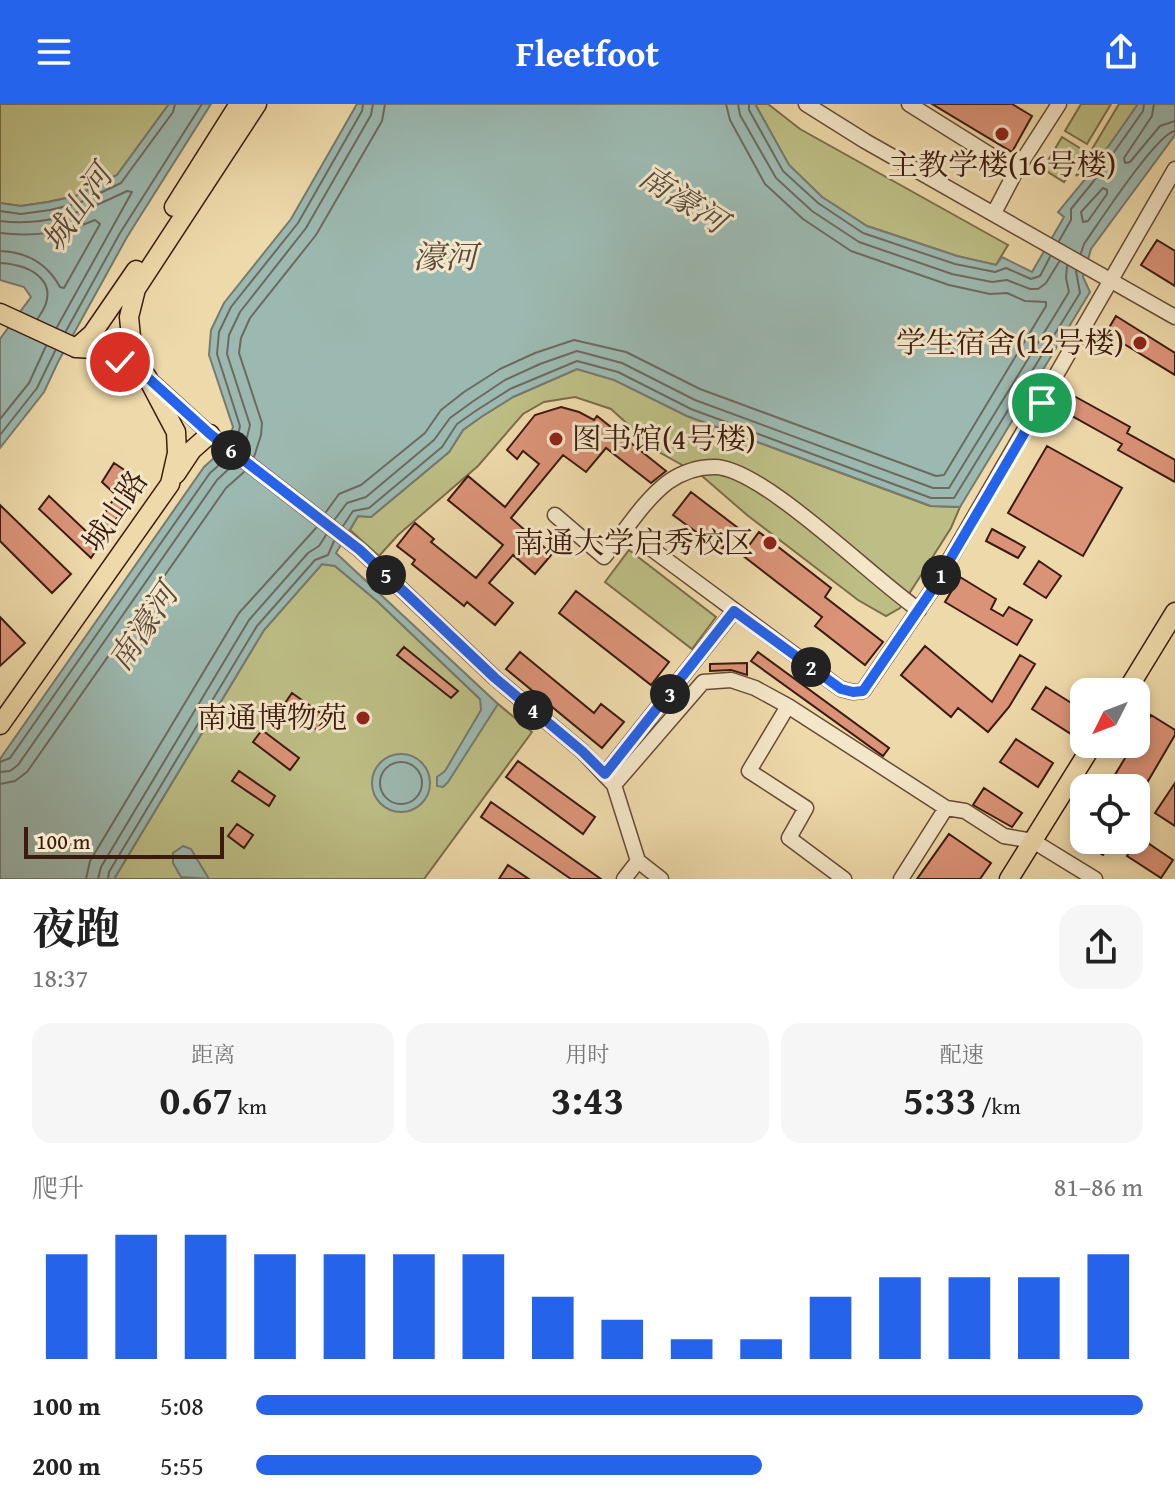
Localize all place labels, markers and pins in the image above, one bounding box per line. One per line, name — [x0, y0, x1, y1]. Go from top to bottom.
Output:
marker: 主教学楼(16号楼) — [993, 125, 1011, 143]
place label: 主教学楼(16号楼) — [888, 142, 1116, 186]
place label: 学生宿舍(12号楼) — [896, 320, 1124, 364]
pin — [86, 328, 154, 396]
marker: 学生宿舍(12号楼) — [1131, 334, 1149, 352]
pin — [1008, 369, 1076, 437]
place label: 图书馆(4号楼) — [572, 416, 756, 460]
pin: 6 — [211, 430, 251, 470]
marker: 图书馆(4号楼) — [547, 430, 565, 448]
place label: 南通大学启秀校区 — [514, 520, 754, 564]
marker: 南通大学启秀校区 — [761, 534, 779, 552]
pin: 5 — [366, 555, 406, 595]
pin: 1 — [921, 555, 961, 595]
pin: 2 — [791, 647, 831, 687]
pin: 3 — [650, 674, 690, 714]
pin: 4 — [513, 690, 553, 730]
place label: 南通博物苑 — [197, 695, 347, 739]
marker: 南通博物苑 — [354, 709, 372, 727]

